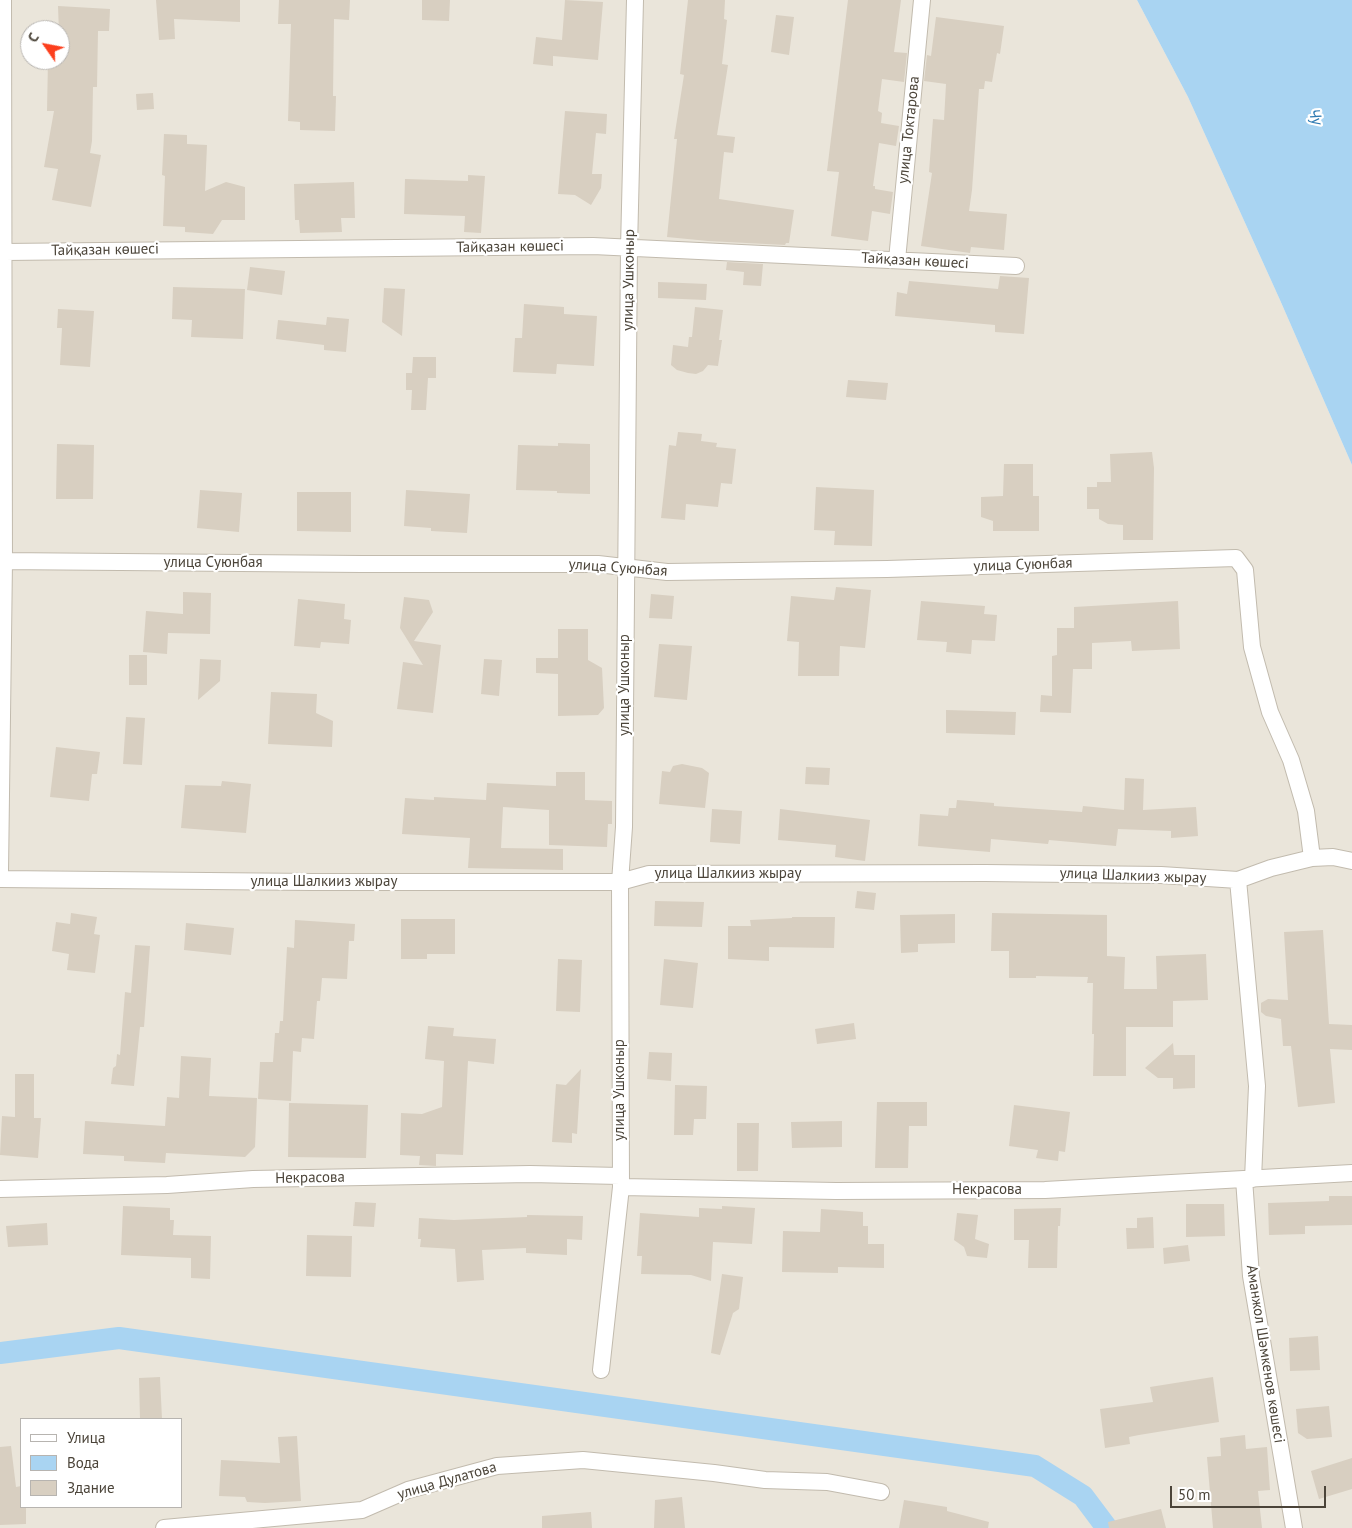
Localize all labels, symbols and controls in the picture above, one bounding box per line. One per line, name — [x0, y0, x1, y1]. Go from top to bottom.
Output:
north arrow — [20, 20, 70, 70]
text: С — [24, 29, 43, 46]
street label: улица Токтарова — [894, 75, 924, 185]
water label: Чу — [1304, 107, 1326, 127]
street label: улица Ушконыр — [619, 229, 639, 331]
street label: Тайқазан көшесі — [456, 237, 564, 257]
street label: Тайқазан көшесі — [51, 240, 159, 260]
street label: Тайқазан көшесі — [861, 249, 969, 273]
street label: улица Суюнбая — [163, 554, 263, 572]
street label: улица Суюнбая — [973, 554, 1073, 576]
street label: улица Суюнбая — [568, 556, 668, 580]
street label: улица Ушконыр — [616, 634, 634, 736]
street label: улица Шалкииз жырау — [1059, 864, 1207, 888]
street label: улица Шалкииз жырау — [655, 865, 801, 883]
street label: улица Шалкииз жырау — [251, 873, 397, 891]
street label: улица Ушконыр — [611, 1039, 629, 1141]
street label: Некрасова — [275, 1168, 345, 1188]
street label: Некрасова — [952, 1181, 1022, 1199]
street label: Аманжол Шәмкенов көшесі — [1242, 1264, 1288, 1444]
legend — [20, 1418, 182, 1508]
text: Улица — [67, 1428, 105, 1447]
text: Вода — [67, 1453, 99, 1472]
street label: улица Дулатова — [395, 1458, 499, 1504]
scale bar — [1172, 1476, 1328, 1508]
text: Здание — [67, 1478, 115, 1497]
text: 50 m — [1178, 1485, 1211, 1504]

